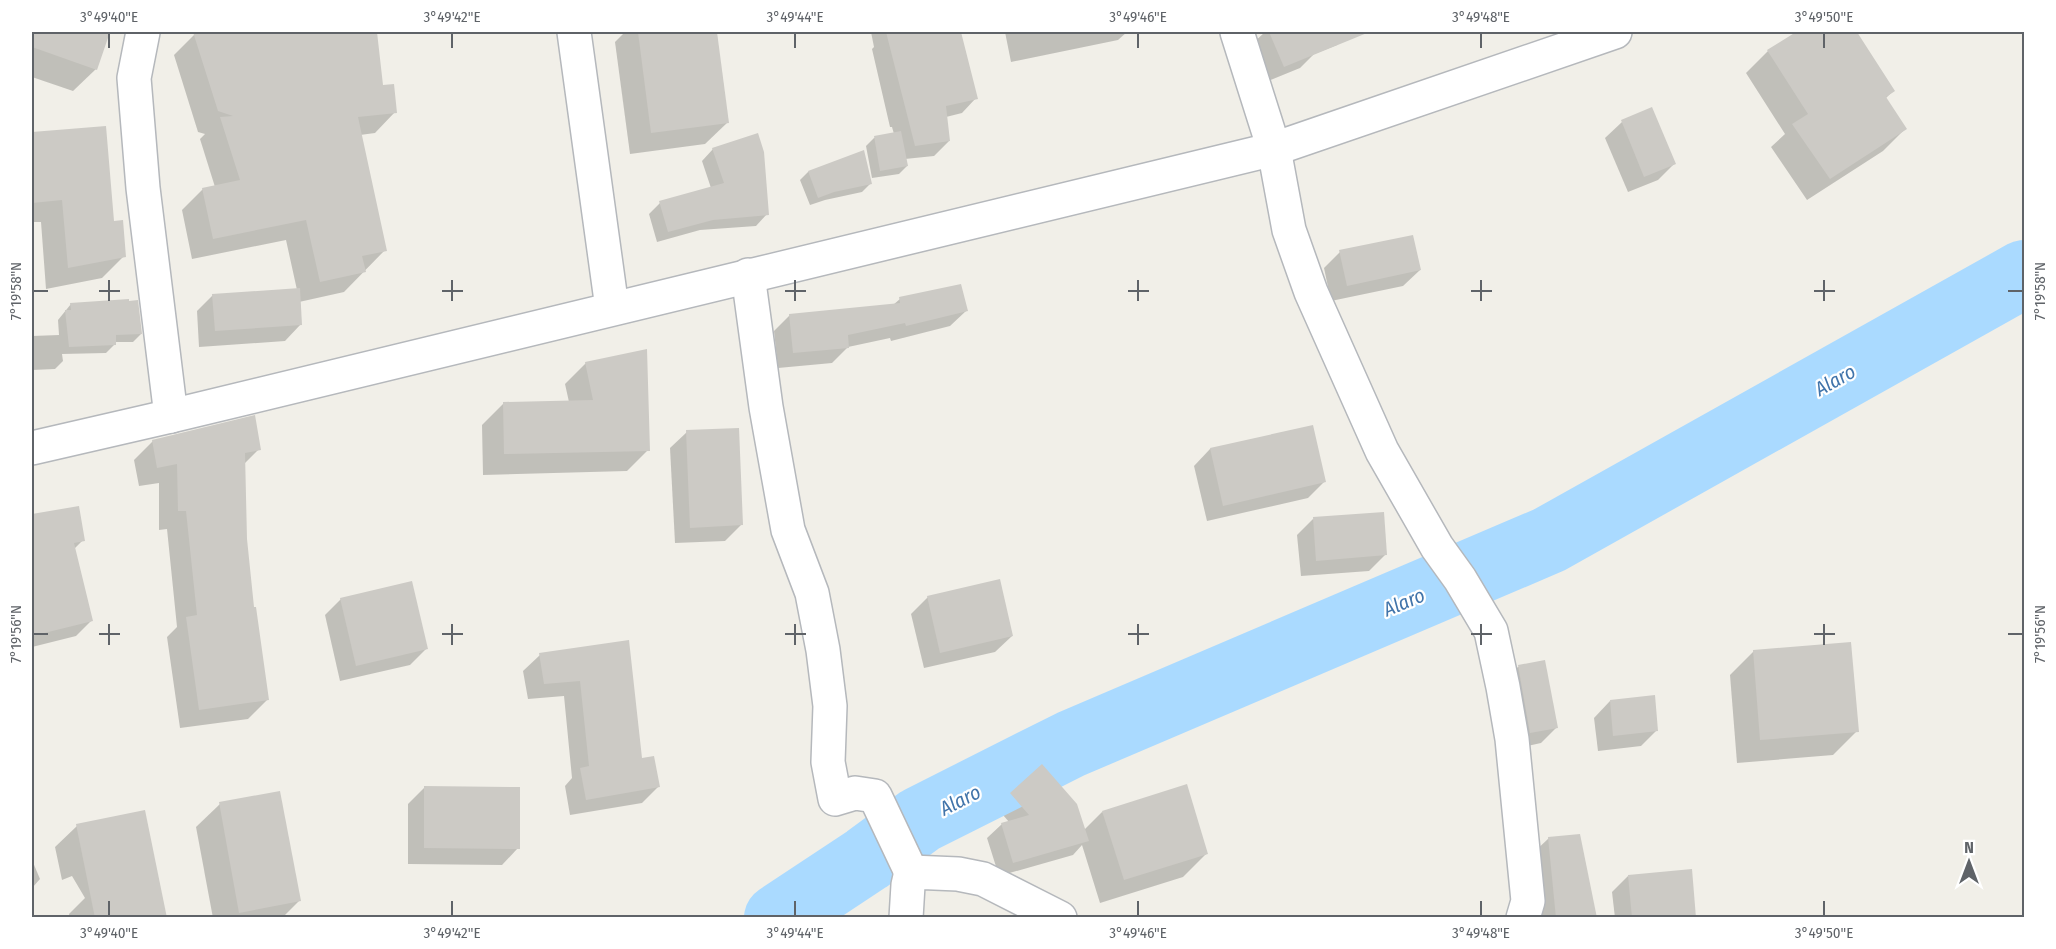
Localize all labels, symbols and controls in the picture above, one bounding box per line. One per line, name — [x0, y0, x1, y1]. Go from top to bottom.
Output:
text: 3°49'40"E — [80, 8, 138, 26]
text: 3°49'42"E — [424, 8, 480, 26]
text: 3°49'44"E — [767, 8, 824, 26]
text: 3°49'46"E — [1109, 8, 1167, 26]
text: 3°49'48"E — [1452, 8, 1510, 26]
text: 3°49'50"E — [1795, 8, 1853, 26]
text: 7°19'58"N — [7, 262, 25, 320]
text: 7°19'58"N — [2031, 262, 2049, 320]
water label: Alaro — [1810, 359, 1860, 401]
water label: Alaro — [1379, 583, 1428, 622]
text: 7°19'56"N — [7, 605, 25, 663]
text: 7°19'56"N — [2031, 605, 2049, 663]
water label: Alaro — [935, 780, 985, 821]
north arrow — [1939, 832, 1999, 892]
text: N — [1964, 838, 1974, 857]
text: 3°49'40"E — [80, 924, 138, 942]
text: 3°49'42"E — [424, 924, 480, 942]
text: 3°49'44"E — [767, 924, 824, 942]
text: 3°49'46"E — [1109, 924, 1167, 942]
text: 3°49'48"E — [1452, 924, 1510, 942]
text: 3°49'50"E — [1795, 924, 1853, 942]

